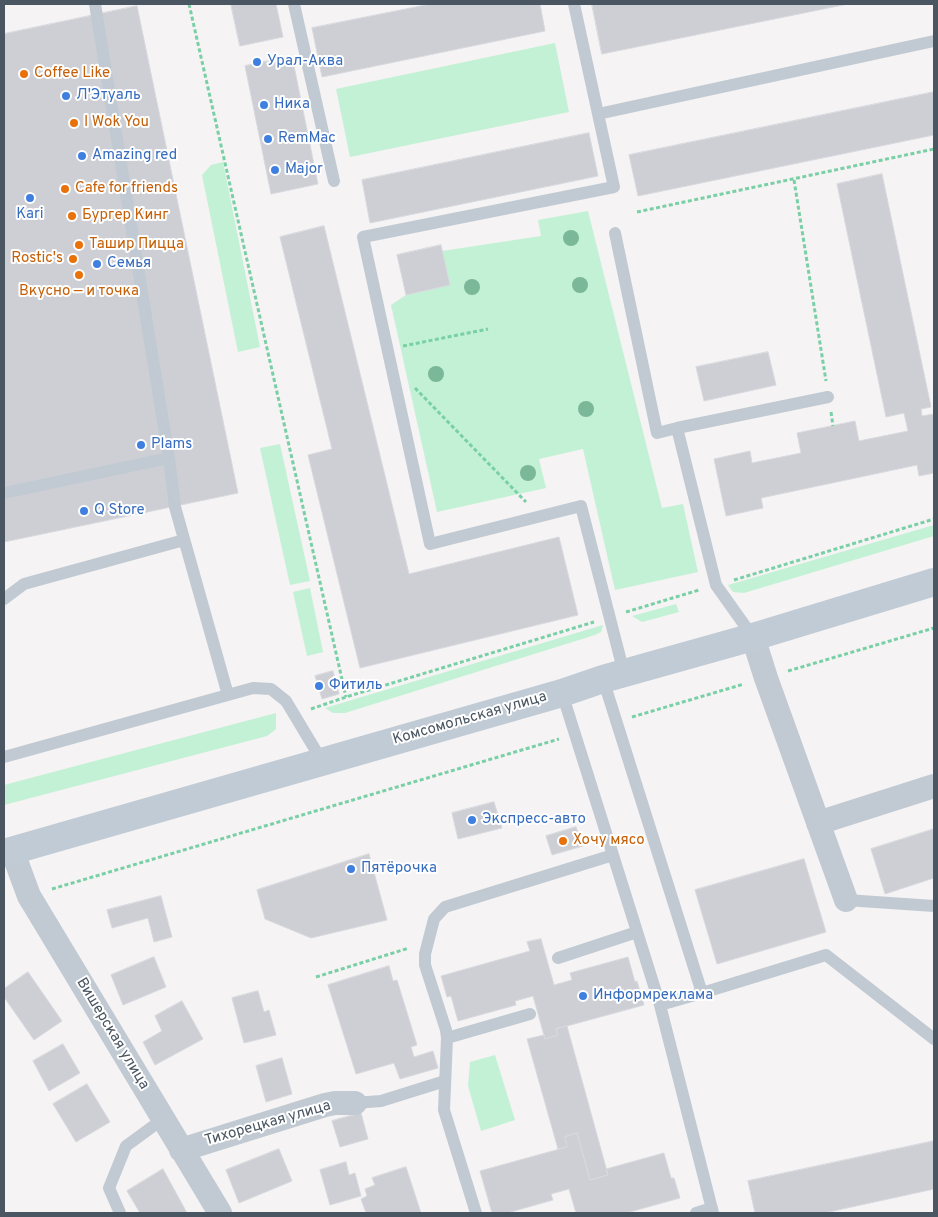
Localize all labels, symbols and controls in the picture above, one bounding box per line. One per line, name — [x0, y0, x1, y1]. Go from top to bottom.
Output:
place label: Урал-Аква — [267, 53, 343, 71]
marker: Урал-Аква — [251, 56, 263, 68]
place label: Coffee Like — [34, 65, 110, 83]
marker: Coffee Like — [18, 68, 30, 80]
place label: Л'Этуаль — [76, 87, 141, 105]
marker: Л'Этуаль — [60, 90, 72, 102]
place label: Ника — [274, 96, 310, 114]
marker: Ника — [258, 99, 270, 111]
place label: I Wok You — [84, 114, 149, 132]
marker: I Wok You — [68, 117, 80, 129]
place label: RemMac — [278, 130, 336, 148]
marker: RemMac — [262, 133, 274, 145]
place label: Amazing red — [92, 147, 177, 165]
marker: Amazing red — [76, 150, 88, 162]
place label: Major — [285, 161, 323, 179]
marker: Major — [269, 164, 281, 176]
place label: Cafe for friends — [75, 180, 178, 198]
marker: Cafe for friends — [59, 183, 71, 195]
marker: Kari — [24, 192, 36, 204]
place label: Kari — [16, 206, 44, 224]
place label: Бургер Кинг — [82, 207, 169, 225]
marker: Бургер Кинг — [66, 210, 78, 222]
place label: Ташир Пицца — [89, 236, 184, 254]
marker: Ташир Пицца — [73, 239, 85, 251]
place label: Rostic's — [11, 250, 63, 268]
marker: Rostic's — [67, 253, 79, 265]
place label: Семья — [107, 255, 151, 273]
marker: Семья — [91, 258, 103, 270]
marker: Вкусно — и точка — [73, 269, 85, 281]
place label: Вкусно — и точка — [19, 283, 139, 301]
place label: Plams — [151, 436, 192, 454]
marker: Plams — [135, 439, 147, 451]
place label: Q Store — [94, 502, 145, 520]
marker: Q Store — [78, 505, 90, 517]
place label: Фитиль — [329, 677, 382, 695]
marker: Фитиль — [313, 680, 325, 692]
street label: Комсомольская улица — [391, 688, 549, 750]
place label: Экспресс-авто — [482, 811, 586, 829]
marker: Экспресс-авто — [466, 814, 478, 826]
place label: Хочу мясо — [573, 832, 645, 850]
marker: Хочу мясо — [557, 835, 569, 847]
place label: Пятёрочка — [361, 860, 437, 878]
marker: Пятёрочка — [345, 863, 357, 875]
street label: Вишерская улица — [72, 975, 152, 1093]
place label: Информреклама — [593, 987, 713, 1005]
marker: Информреклама — [577, 990, 589, 1002]
street label: Тихорецкая улица — [203, 1097, 333, 1151]

